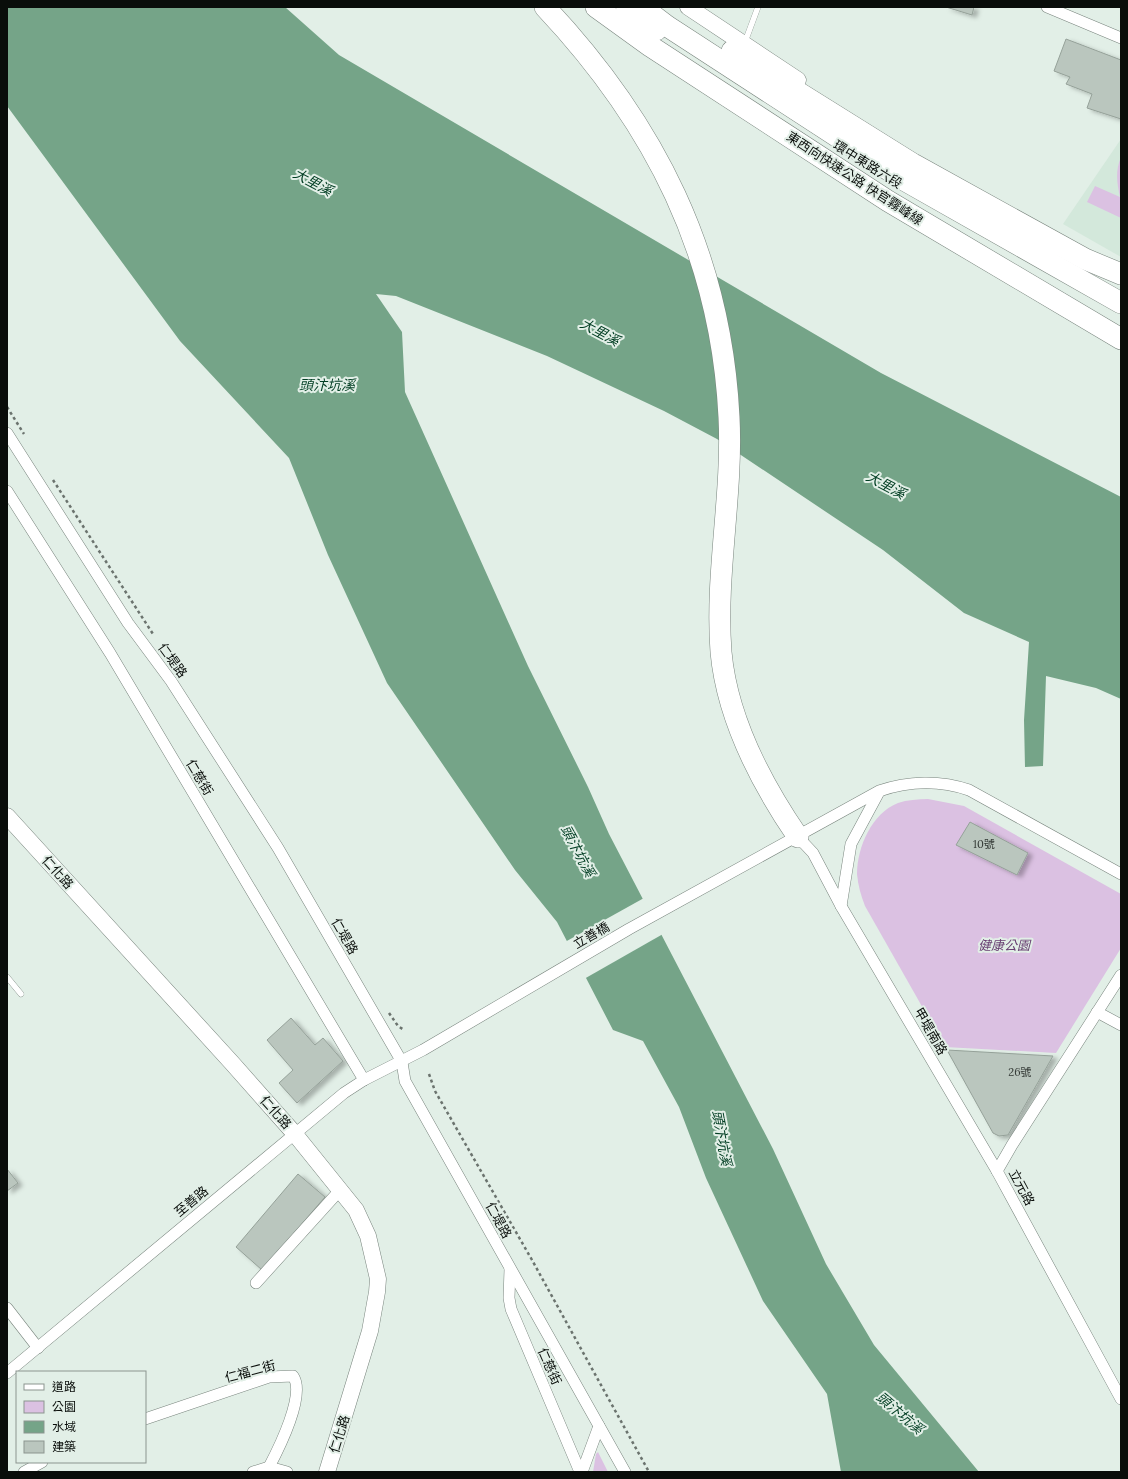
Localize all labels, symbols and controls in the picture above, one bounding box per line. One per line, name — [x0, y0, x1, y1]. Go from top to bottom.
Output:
street label: 東西向快速公路 快官霧峰線 — [783, 128, 926, 229]
street label: 環中東路六段 — [830, 137, 905, 192]
water label: 大里溪 — [290, 164, 338, 201]
water label: 大里溪 — [577, 314, 625, 351]
water label: 頭汴坑溪 — [299, 376, 357, 394]
water label: 大里溪 — [863, 467, 911, 504]
street label: 仁堤路 — [154, 640, 191, 681]
street label: 仁慈街 — [182, 756, 217, 798]
water label: 頭汴坑溪 — [557, 822, 600, 882]
house number: 10號 — [973, 837, 995, 851]
street label: 仁化路 — [38, 852, 77, 893]
street label: 仁堤路 — [327, 915, 362, 957]
street label: 立善橋 — [570, 918, 612, 953]
park label: 健康公園 — [978, 937, 1032, 954]
street label: 甲堤南路 — [910, 1004, 951, 1058]
house number: 26號 — [1008, 1065, 1032, 1079]
street label: 仁化路 — [256, 1092, 295, 1133]
water label: 頭汴坑溪 — [708, 1109, 736, 1169]
street label: 立元路 — [1005, 1166, 1038, 1208]
street label: 至善路 — [171, 1182, 212, 1220]
street label: 仁堤路 — [482, 1199, 515, 1241]
street label: 仁慈街 — [534, 1345, 565, 1387]
street label: 仁福二街 — [223, 1357, 277, 1386]
legend — [16, 1371, 146, 1463]
text: 道路 — [52, 1379, 76, 1394]
water label: 頭汴坑溪 — [873, 1388, 929, 1439]
text: 公園 — [52, 1399, 76, 1414]
street label: 仁化路 — [326, 1413, 353, 1455]
text: 水域 — [52, 1419, 76, 1434]
text: 建築 — [52, 1439, 76, 1454]

